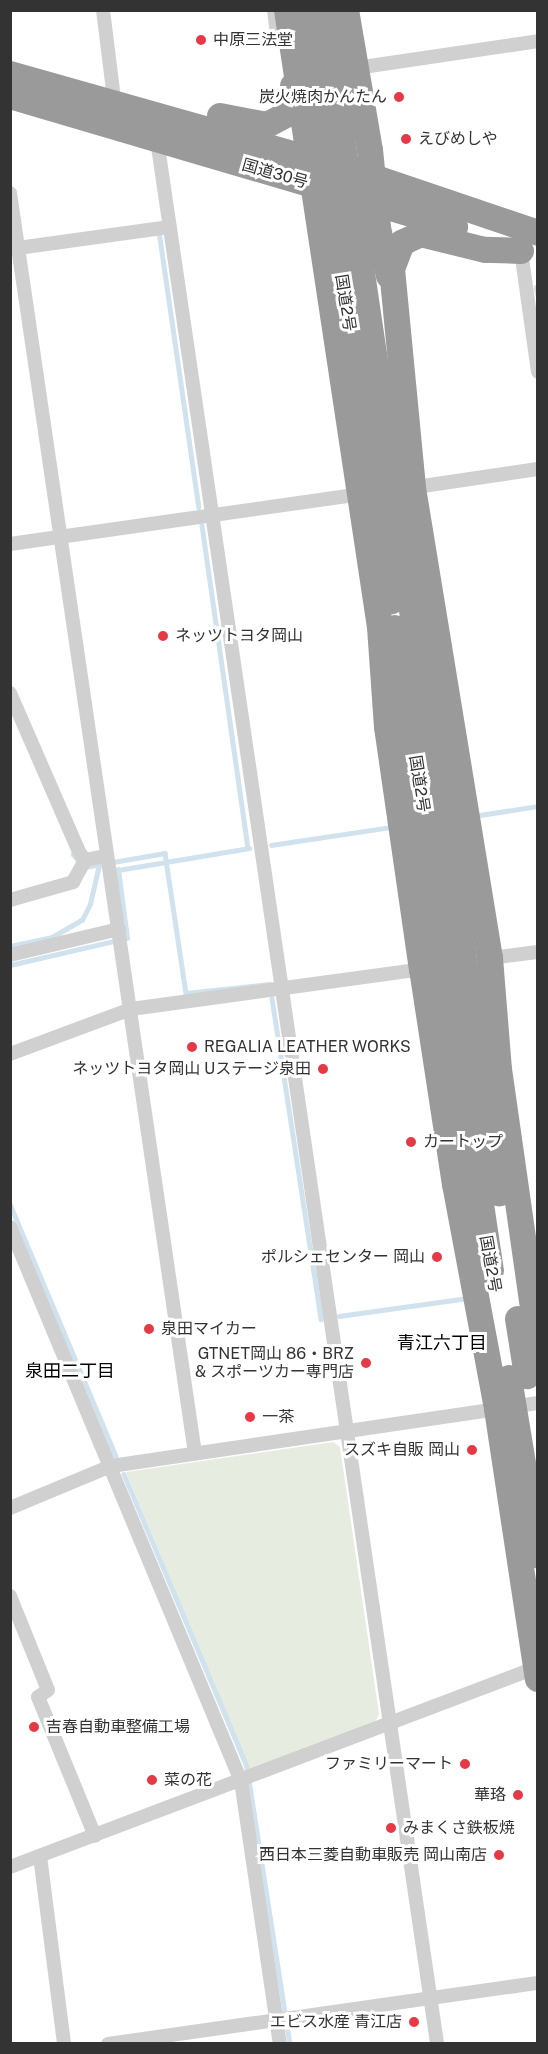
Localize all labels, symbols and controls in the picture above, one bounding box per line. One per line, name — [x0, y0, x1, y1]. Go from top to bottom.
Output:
place label: 中原三法堂 — [213, 30, 293, 50]
marker: 中原三法堂 — [194, 33, 208, 47]
place label: 炭火焼肉かんたん — [259, 87, 387, 107]
marker: 炭火焼肉かんたん — [392, 90, 406, 104]
place label: えびめしや — [418, 129, 498, 149]
marker: えびめしや — [399, 132, 413, 146]
street label: 国道30号 — [240, 155, 310, 193]
street label: 国道2号 — [331, 273, 359, 333]
place label: ネッツトヨタ岡山 — [175, 626, 303, 646]
marker: ネッツトヨタ岡山 — [156, 629, 170, 643]
street label: 国道2号 — [405, 754, 433, 814]
place label: REGALIA LEATHER WORKS — [204, 1037, 411, 1057]
marker: REGALIA LEATHER WORKS — [185, 1040, 199, 1054]
place label: ネッツトヨタ岡山 Uステージ泉田 — [72, 1059, 311, 1079]
marker: ネッツトヨタ岡山 Uステージ泉田 — [316, 1062, 330, 1076]
place label: カートップ — [423, 1132, 503, 1152]
marker: カートップ — [404, 1135, 418, 1149]
street label: 国道2号 — [476, 1234, 504, 1294]
place label: ポルシェセンター 岡山 — [261, 1247, 425, 1267]
marker: ポルシェセンター 岡山 — [430, 1250, 444, 1264]
place label: 泉田マイカー — [161, 1319, 257, 1339]
marker: 泉田マイカー — [142, 1322, 156, 1336]
district label: 青江六丁目 — [397, 1332, 487, 1354]
place label: GTNET岡山 86・BRZ & スポーツカー専門店 — [195, 1344, 354, 1382]
marker: GTNET岡山 86・BRZ & スポーツカー専門店 — [359, 1356, 373, 1370]
district label: 泉田二丁目 — [25, 1360, 115, 1382]
place label: 一茶 — [262, 1407, 294, 1427]
marker: 一茶 — [243, 1410, 257, 1424]
place label: スズキ自販 岡山 — [344, 1440, 460, 1460]
marker: スズキ自販 岡山 — [465, 1443, 479, 1457]
place label: 吉春自動車整備工場 — [46, 1717, 190, 1737]
marker: 吉春自動車整備工場 — [27, 1720, 41, 1734]
place label: ファミリーマート — [325, 1754, 453, 1774]
marker: ファミリーマート — [458, 1757, 472, 1771]
place label: 菜の花 — [164, 1770, 212, 1790]
marker: 菜の花 — [145, 1773, 159, 1787]
place label: 華珞 — [474, 1785, 506, 1805]
marker: 華珞 — [511, 1788, 525, 1802]
place label: みまくさ鉄板焼 — [403, 1818, 515, 1838]
marker: みまくさ鉄板焼 — [384, 1821, 398, 1835]
place label: 西日本三菱自動車販売 岡山南店 — [259, 1845, 487, 1865]
marker: 西日本三菱自動車販売 岡山南店 — [492, 1848, 506, 1862]
place label: エビス水産 青江店 — [270, 2012, 402, 2032]
marker: エビス水産 青江店 — [407, 2015, 421, 2029]

